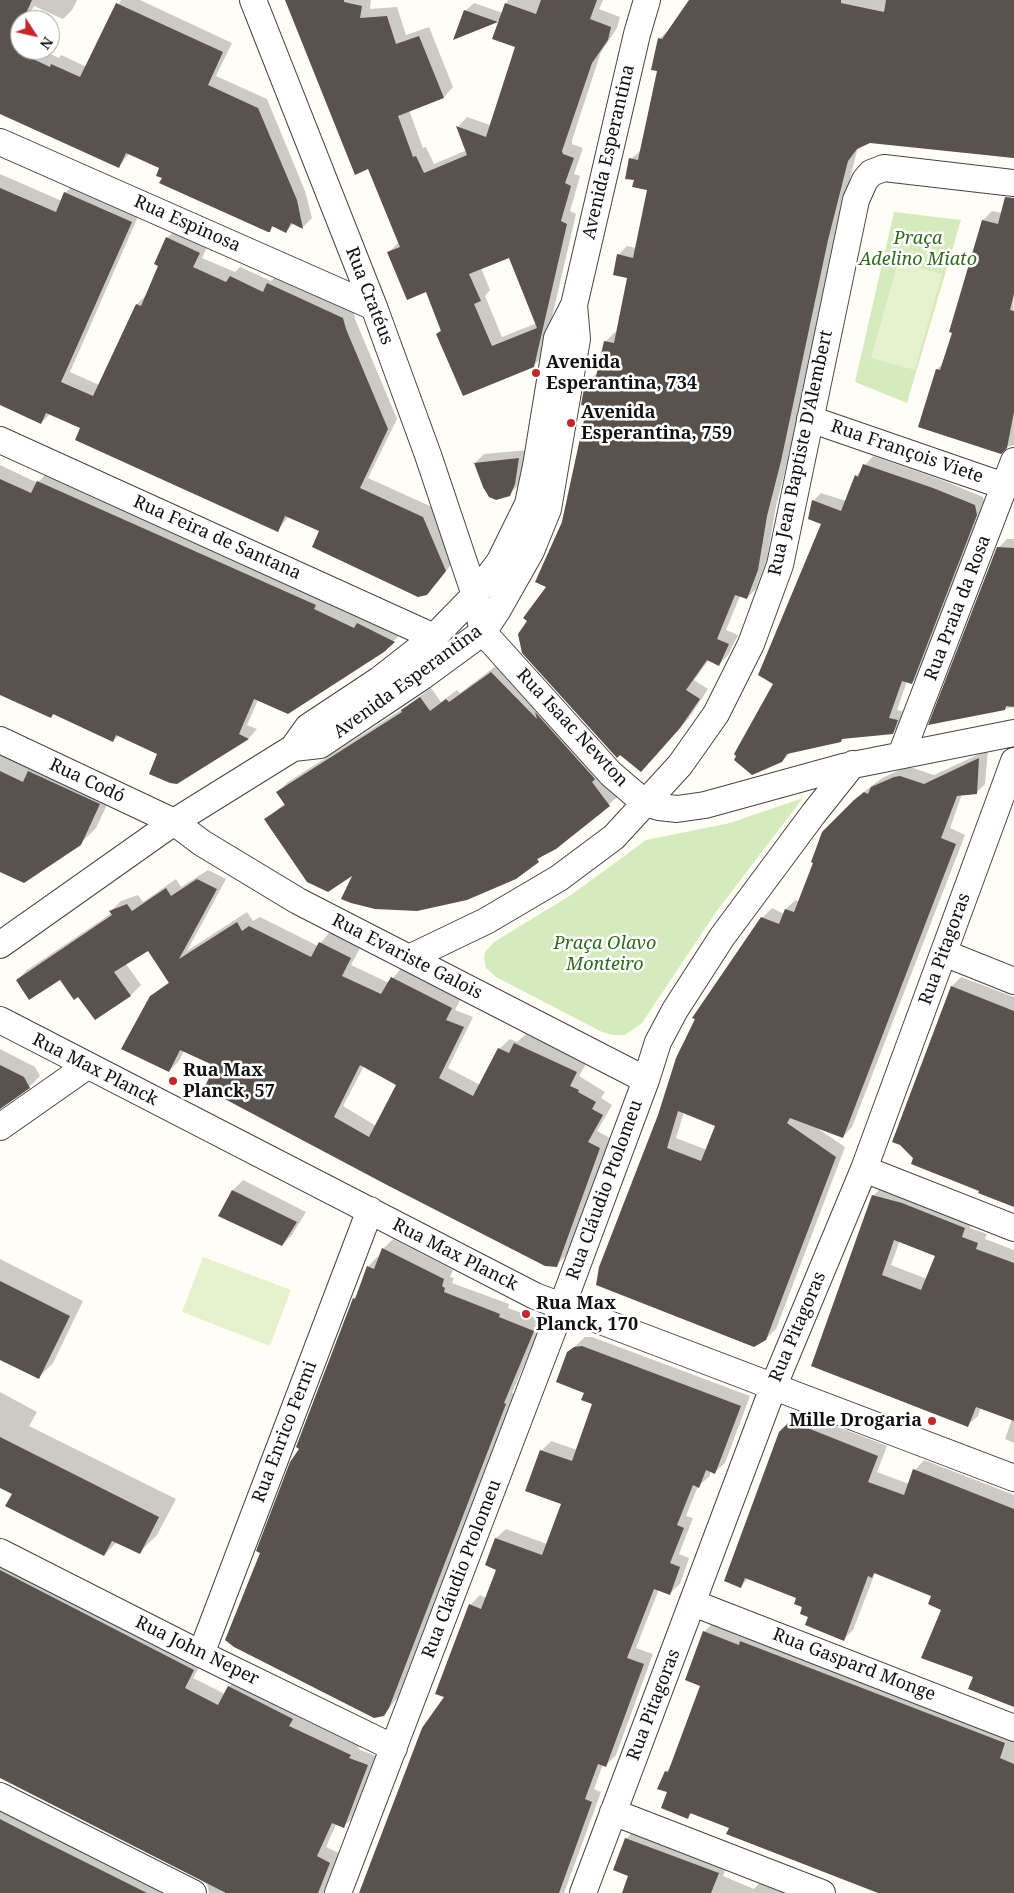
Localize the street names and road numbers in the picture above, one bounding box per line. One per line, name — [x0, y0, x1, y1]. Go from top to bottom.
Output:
street label: Avenida Esperantina — [578, 63, 640, 241]
street label: Rua Espinosa — [130, 191, 244, 257]
street label: Rua Cratéus — [340, 244, 398, 348]
street label: Rua Jean Baptiste D'Alembert — [764, 328, 838, 578]
street label: Rua François Viete — [828, 416, 986, 488]
street label: Rua Feira de Santana — [130, 491, 304, 585]
street label: Rua Praia da Rosa — [920, 532, 996, 684]
street label: Avenida Esperantina — [329, 621, 487, 743]
street label: Rua Isaac Newton — [512, 664, 632, 792]
street label: Rua Codó — [46, 754, 128, 808]
street label: Rua Pitagoras — [915, 890, 975, 1008]
street label: Rua Evariste Galois — [328, 910, 486, 1004]
street label: Rua Max Planck — [29, 1029, 161, 1111]
street label: Rua Cláudio Ptolomeu — [562, 1097, 648, 1283]
street label: Rua Max Planck — [389, 1214, 521, 1296]
street label: Rua Pitagoras — [765, 1269, 831, 1385]
street label: Rua Enrico Fermi — [248, 1358, 322, 1506]
street label: Rua Cláudio Ptolomeu — [418, 1477, 506, 1661]
street label: Rua John Neper — [132, 1612, 262, 1690]
street label: Rua Gaspard Monge — [769, 1624, 939, 1706]
street label: Rua Pitagoras — [623, 1646, 685, 1764]

